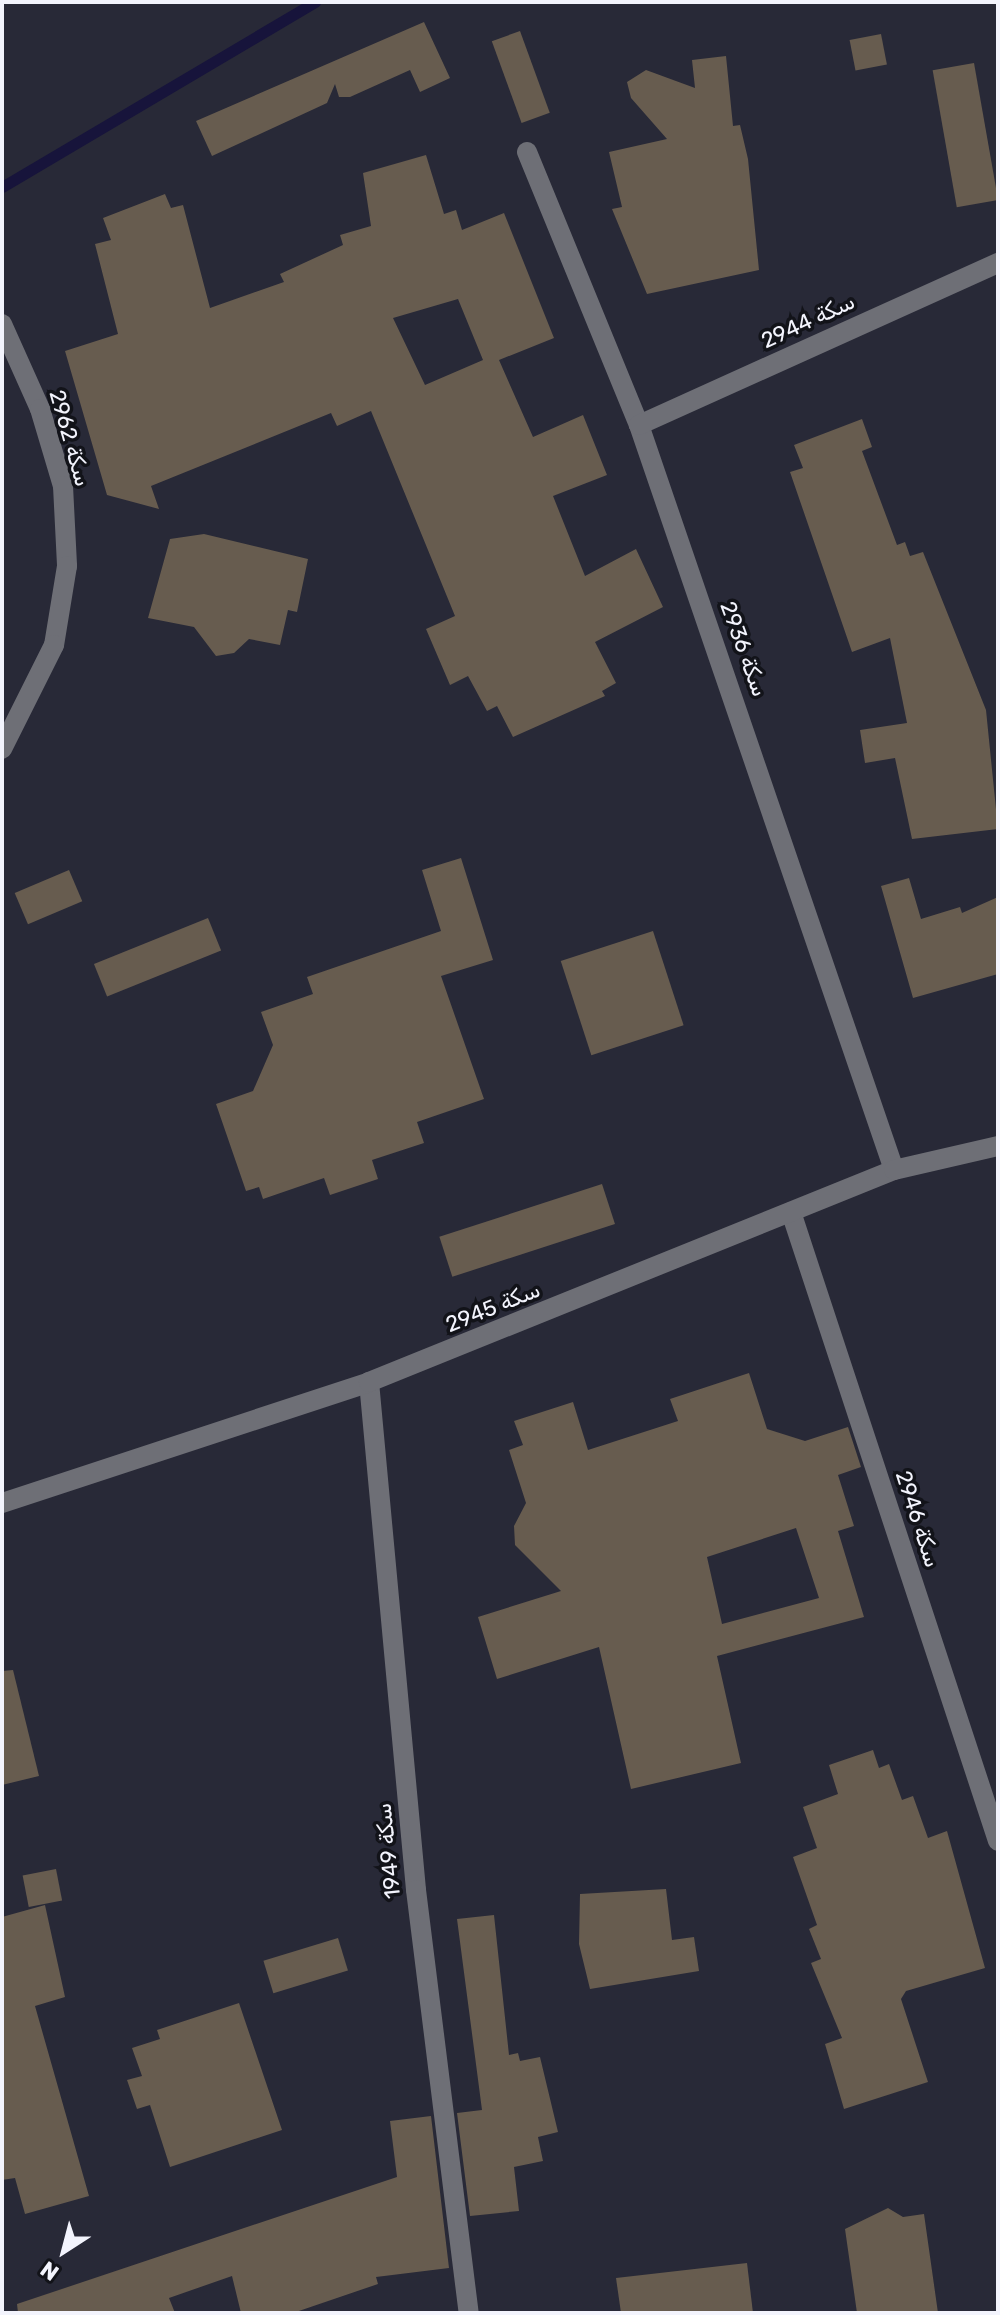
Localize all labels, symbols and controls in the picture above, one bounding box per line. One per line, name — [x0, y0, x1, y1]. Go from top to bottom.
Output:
street label: سكة 2944 — [757, 288, 859, 354]
street label: سكة 2962 — [44, 387, 96, 489]
street label: سكة 2936 — [715, 598, 773, 700]
street label: سكة 2945 — [442, 1276, 544, 1338]
street label: سكة 2946 — [890, 1468, 946, 1570]
street label: سكة 1949 — [370, 1802, 406, 1900]
north arrow — [24, 2211, 104, 2291]
text: N — [35, 2255, 64, 2286]

